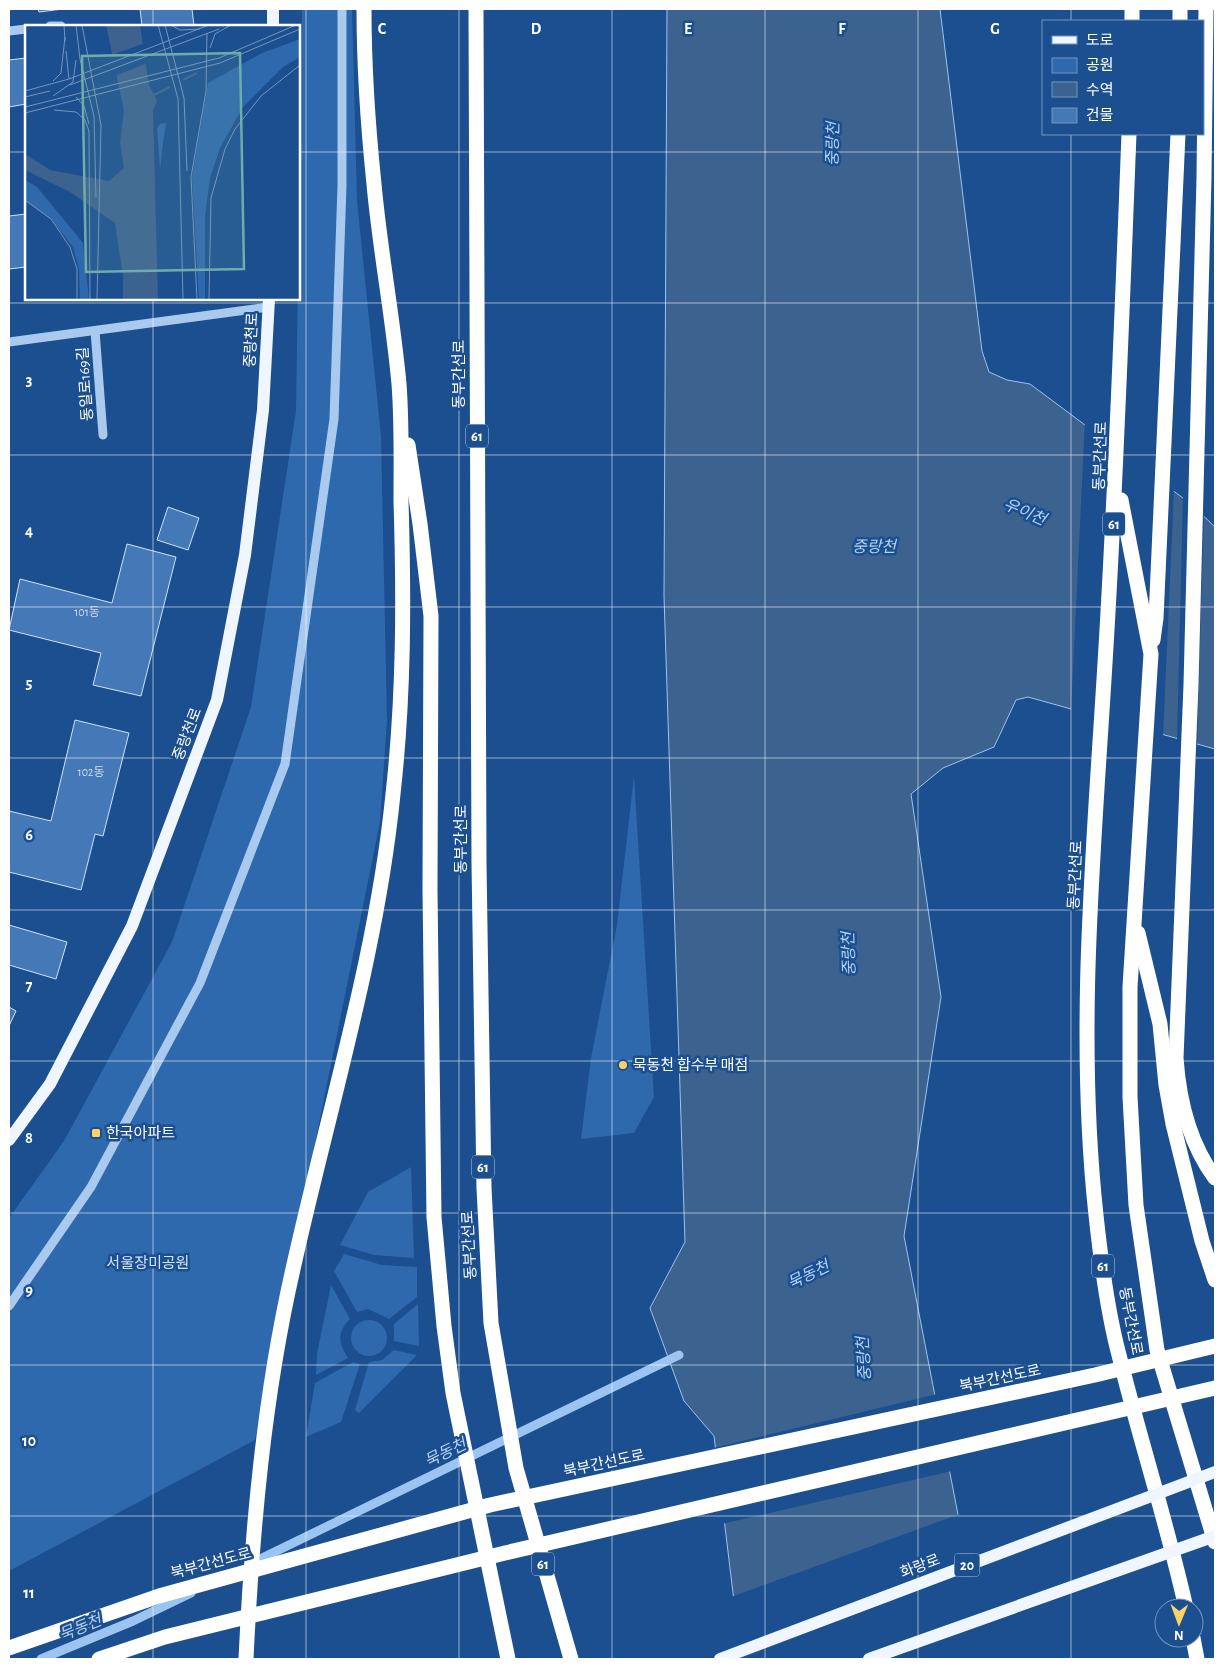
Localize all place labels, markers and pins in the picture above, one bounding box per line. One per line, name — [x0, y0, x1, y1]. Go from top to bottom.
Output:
place label: 묵동천 합수부 매점 — [633, 1056, 748, 1073]
marker: 묵동천 합수부 매점 — [617, 1059, 629, 1071]
place label: 한국아파트 — [106, 1125, 175, 1141]
marker: 한국아파트 — [90, 1127, 102, 1139]

